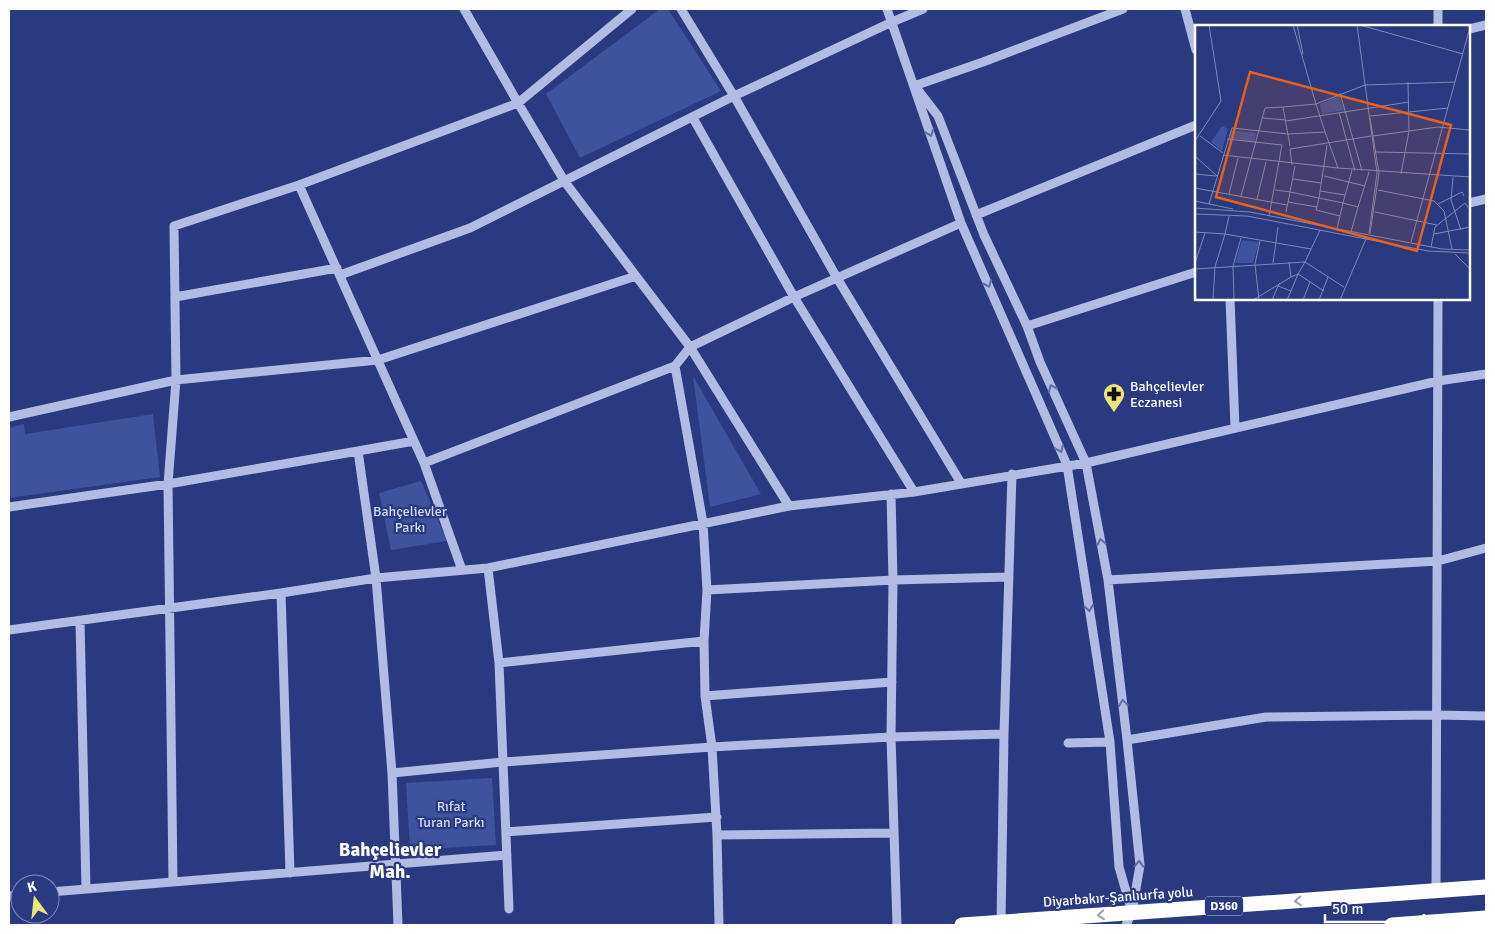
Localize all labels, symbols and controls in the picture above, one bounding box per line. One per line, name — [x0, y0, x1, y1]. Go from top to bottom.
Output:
inset map — [1195, 25, 1470, 300]
one-way arrow — [924, 128, 934, 136]
one-way arrow — [982, 279, 993, 288]
place label: Bahçelievler Eczanesi — [1130, 378, 1205, 411]
pharmacy icon: Bahçelievler Eczanesi — [1102, 382, 1126, 413]
one-way arrow — [1048, 384, 1059, 393]
one-way arrow — [1054, 444, 1065, 453]
park label: Bahçelievler Parkı — [373, 503, 448, 536]
one-way arrow — [1096, 537, 1106, 546]
one-way arrow — [1083, 605, 1094, 613]
one-way arrow — [1118, 698, 1129, 706]
park label: Rıfat Turan Parkı — [418, 798, 484, 831]
district label: Bahçelievler Mah. — [339, 838, 442, 884]
one-way arrow — [1134, 860, 1144, 868]
north arrow — [10, 874, 60, 924]
text: K — [25, 878, 38, 896]
street label: Diyarbakır-Şanlıurfa yolu — [1042, 883, 1194, 911]
scale bar — [1325, 892, 1424, 924]
one-way arrow — [1294, 895, 1302, 906]
road number: D360 — [1205, 896, 1243, 916]
text: 50 m — [1332, 900, 1363, 918]
one-way arrow — [1097, 909, 1105, 920]

